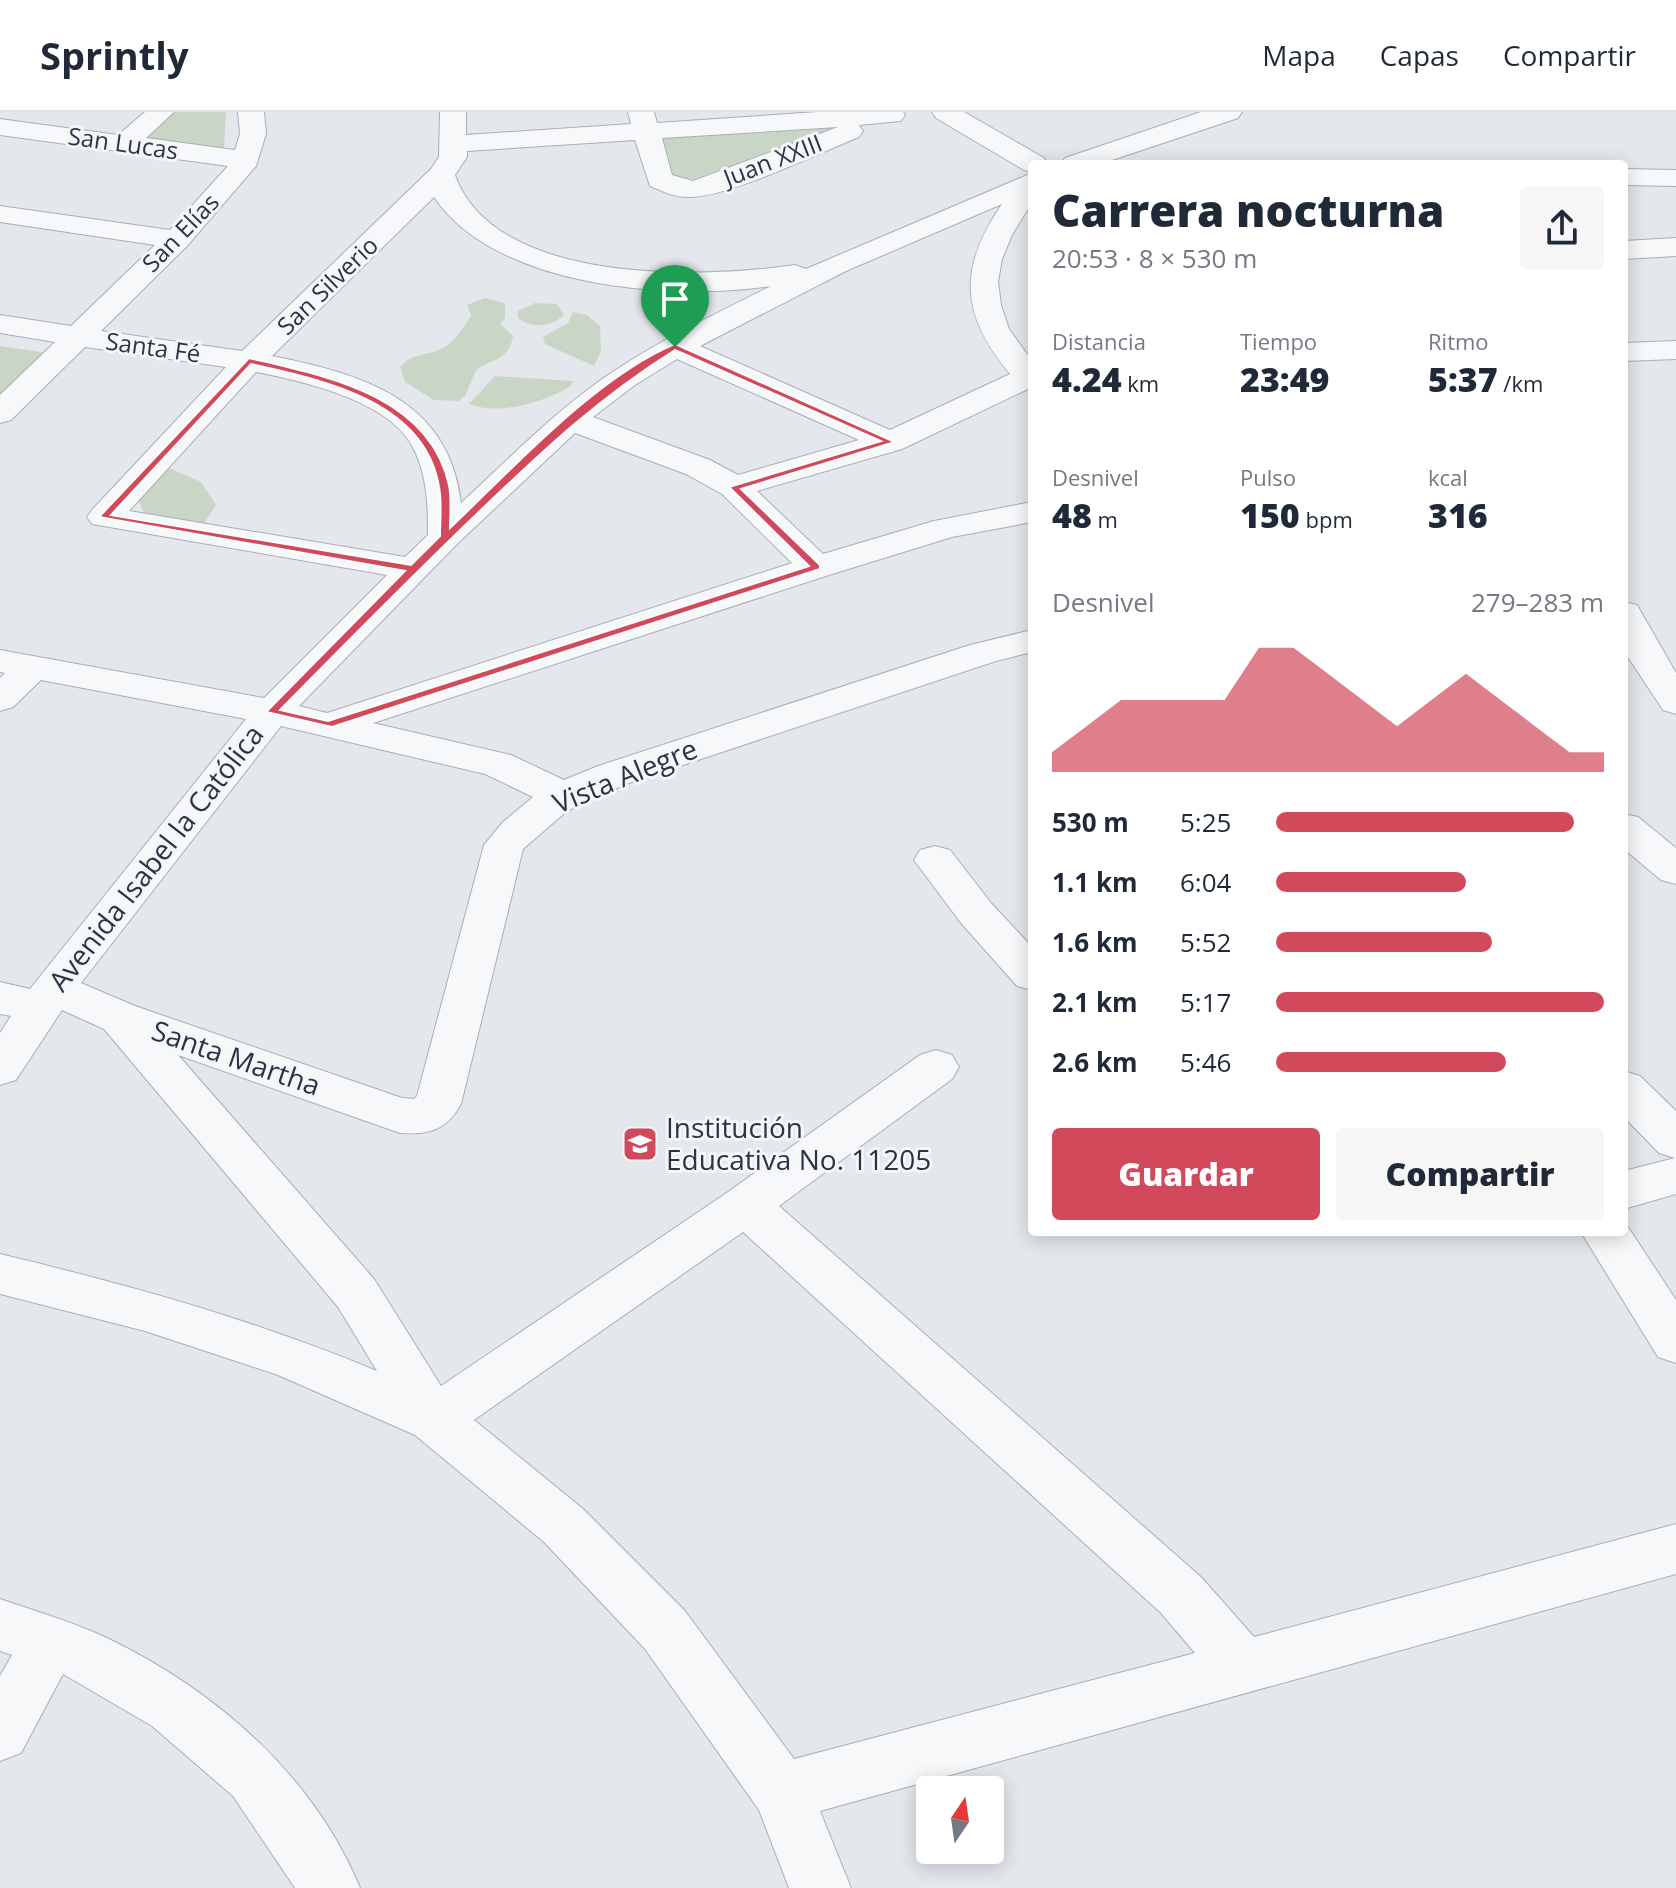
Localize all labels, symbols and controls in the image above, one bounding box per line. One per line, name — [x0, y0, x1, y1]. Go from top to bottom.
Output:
text: Sprintly — [40, 29, 189, 81]
text: Mapa — [1262, 36, 1336, 74]
text: Capas — [1380, 36, 1459, 74]
text: Compartir — [1503, 36, 1636, 74]
street label: San Lucas — [66, 118, 180, 167]
street label: Juan XXIII — [716, 126, 827, 194]
text: Carrera nocturna — [1052, 180, 1444, 240]
street label: San Elías — [134, 185, 226, 279]
button: share — [1520, 186, 1604, 270]
street label: San Silverio — [269, 228, 385, 341]
text: 20:53 · 8 × 530 m — [1052, 240, 1257, 276]
pin — [641, 265, 709, 347]
icon: arrive — [653, 277, 697, 321]
street label: Santa Fé — [104, 324, 203, 369]
text: Distancia — [1052, 326, 1146, 356]
text: Tiempo — [1240, 326, 1317, 356]
text: Ritmo — [1428, 326, 1489, 356]
text: 4.24 — [1052, 356, 1122, 402]
text: 23:49 — [1240, 356, 1330, 402]
text: 5:37 — [1428, 356, 1498, 402]
text: km — [1122, 368, 1159, 398]
text: /km — [1498, 368, 1543, 398]
text: Desnivel — [1052, 462, 1139, 492]
text: Pulso — [1240, 462, 1296, 492]
text: kcal — [1428, 462, 1468, 492]
text: 48 — [1052, 492, 1092, 538]
text: 150 — [1240, 492, 1300, 538]
text: 316 — [1428, 492, 1488, 538]
text: m — [1092, 504, 1118, 534]
text: bpm — [1300, 504, 1353, 534]
text: Desnivel — [1052, 584, 1155, 620]
text: 279–283 m — [1471, 584, 1604, 620]
street label: Avenida Isabel la Católica — [39, 716, 271, 999]
street label: Vista Alegre — [547, 729, 703, 821]
text: 530 m — [1052, 804, 1129, 840]
text: 5:25 — [1180, 804, 1231, 840]
text: 1.1 km — [1052, 864, 1138, 900]
text: 6:04 — [1180, 864, 1231, 900]
text: 1.6 km — [1052, 924, 1138, 960]
text: 5:52 — [1180, 924, 1231, 960]
text: 2.1 km — [1052, 984, 1138, 1020]
text: 5:17 — [1180, 984, 1231, 1020]
street label: Santa Martha — [147, 1010, 326, 1104]
text: 2.6 km — [1052, 1044, 1138, 1080]
text: 5:46 — [1180, 1044, 1231, 1080]
place label: Institución Educativa No. 11205 — [666, 1108, 931, 1178]
school or university icon: Institución Educativa No. 11205 — [621, 1125, 659, 1163]
button: Guardar — [1052, 1128, 1320, 1220]
button: Compartir — [1336, 1128, 1604, 1220]
north arrow — [916, 1776, 1004, 1864]
map controls — [916, 1776, 1004, 1864]

